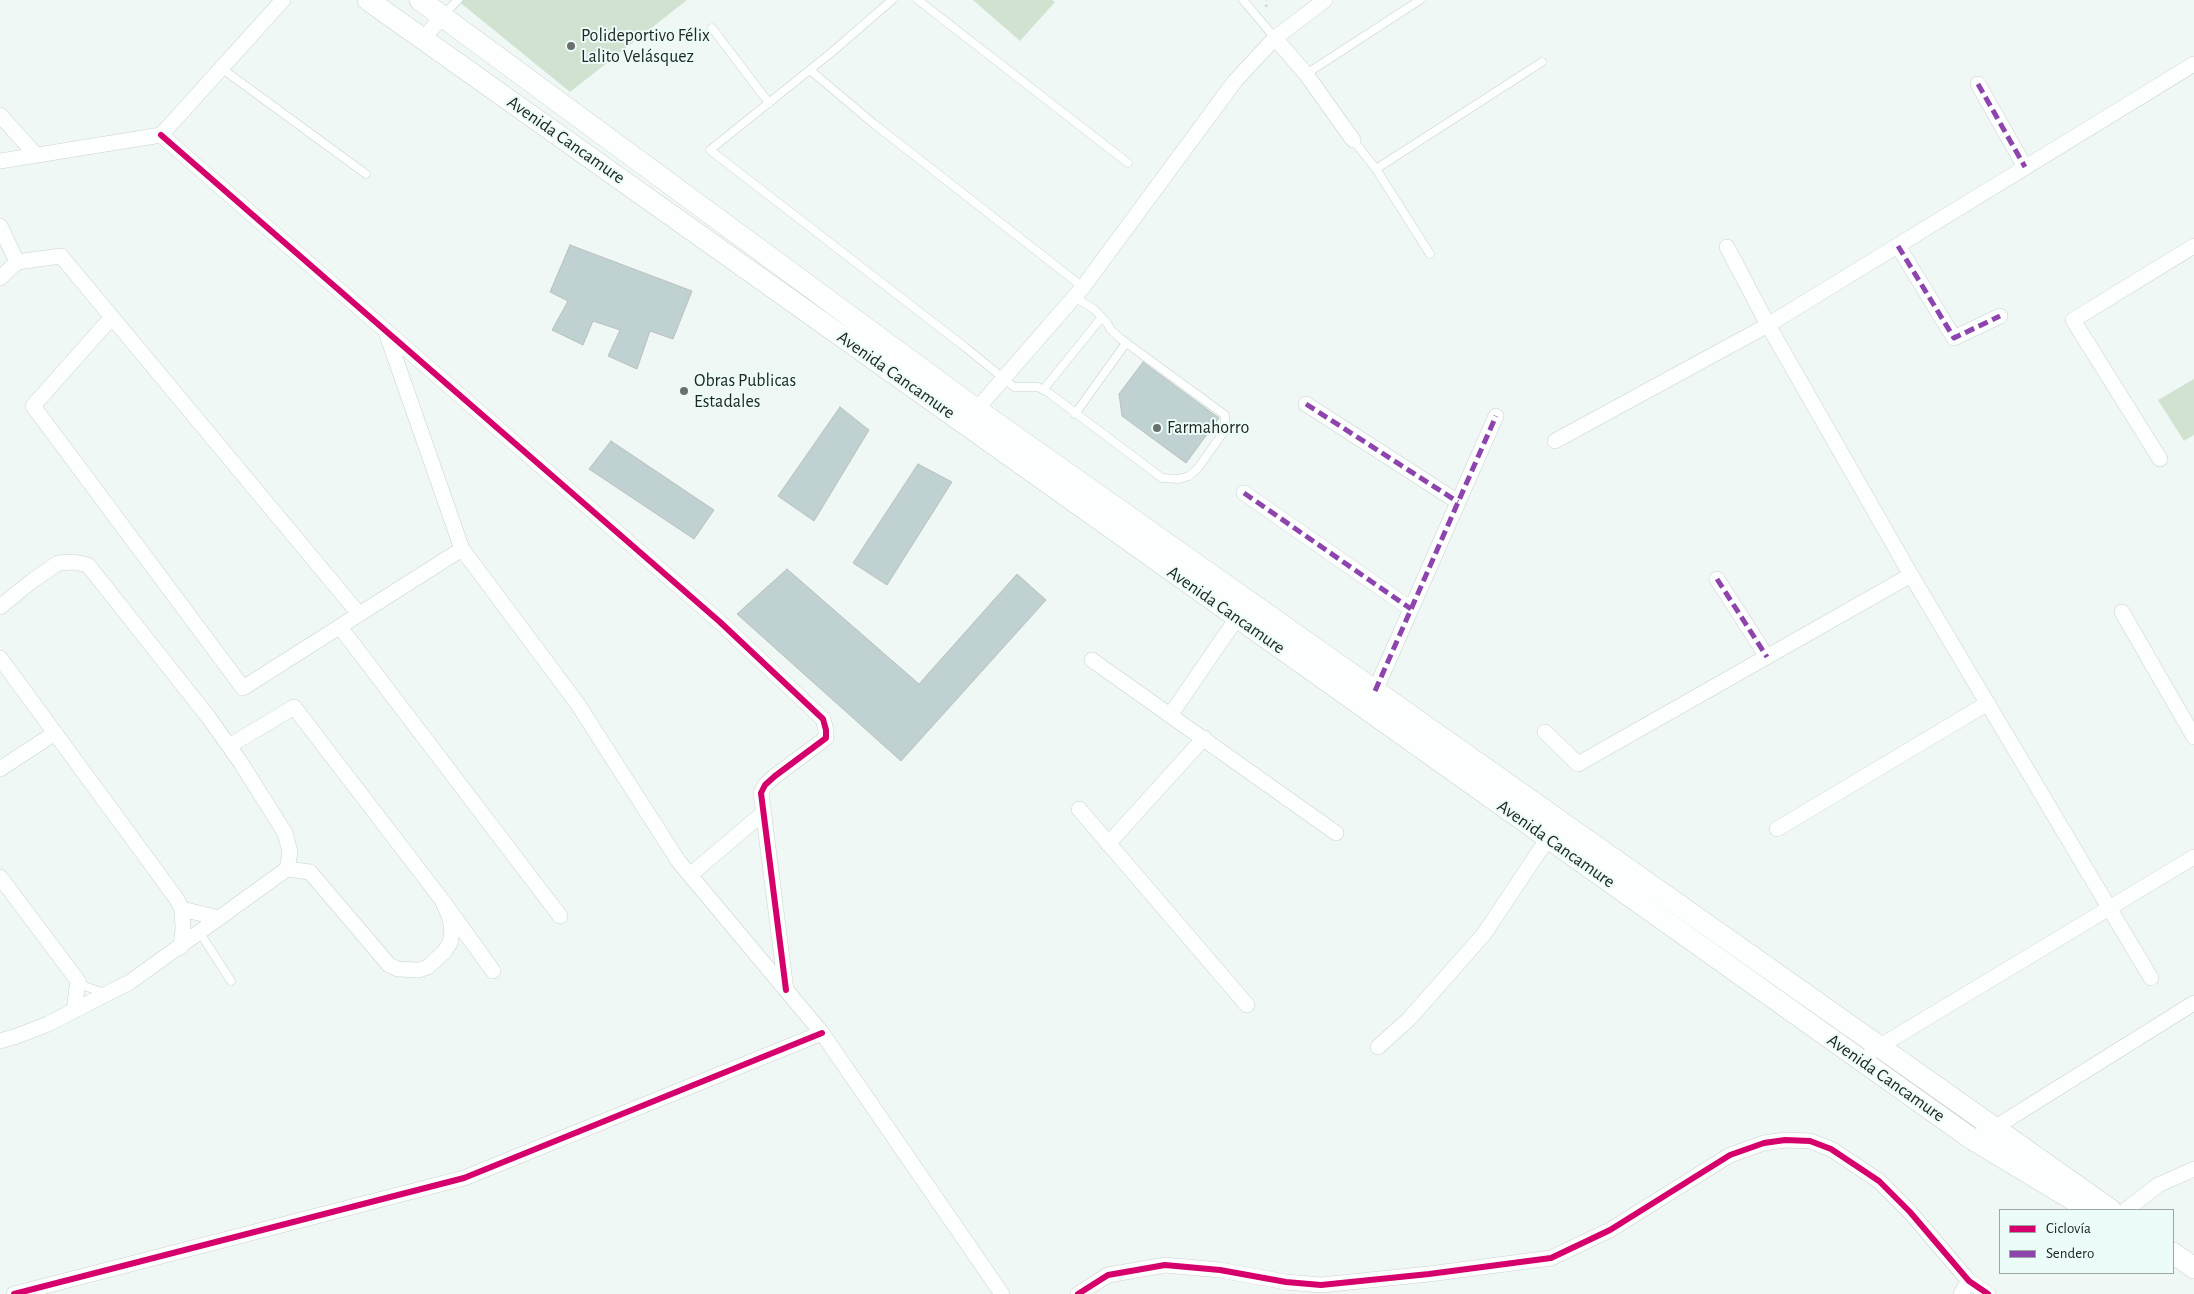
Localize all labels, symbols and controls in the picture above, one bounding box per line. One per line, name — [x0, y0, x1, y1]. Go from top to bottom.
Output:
place label: Polideportivo Félix Lalito Velásquez — [581, 25, 710, 68]
marker: Polideportivo Félix Lalito Velásquez — [565, 40, 577, 52]
street label: Avenida Cancamure — [503, 91, 629, 189]
street label: Avenida Cancamure — [833, 326, 959, 424]
place label: Obras Publicas Estadales — [694, 370, 796, 412]
marker: Obras Publicas Estadales — [678, 385, 690, 397]
place label: Farmahorro — [1167, 417, 1249, 439]
marker: Farmahorro — [1151, 422, 1163, 434]
street label: Avenida Cancamure — [1163, 561, 1289, 659]
street label: Avenida Cancamure — [1493, 795, 1619, 893]
street label: Avenida Cancamure — [1823, 1029, 1949, 1127]
legend — [1999, 1209, 2174, 1274]
text: Ciclovía — [2046, 1221, 2091, 1236]
text: Sendero — [2046, 1246, 2094, 1261]

